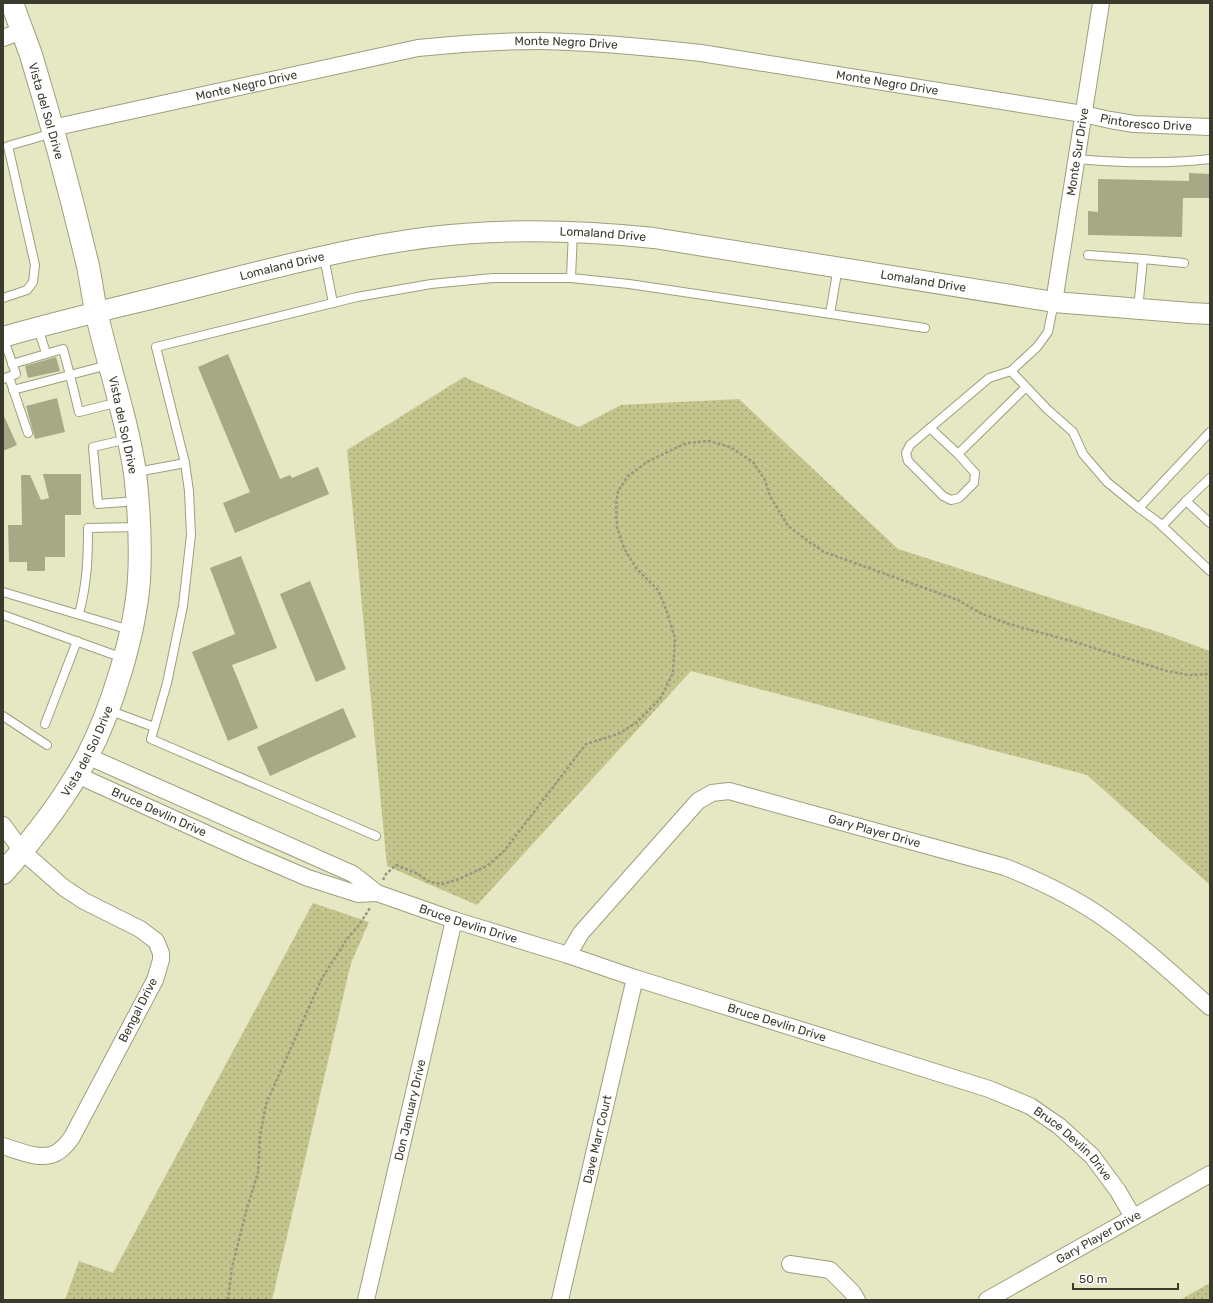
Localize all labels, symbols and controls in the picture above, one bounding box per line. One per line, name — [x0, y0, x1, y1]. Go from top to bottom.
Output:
street label: Monte Negro Drive — [514, 34, 619, 52]
street label: Vista del Sol Drive — [26, 61, 67, 161]
street label: Monte Negro Drive — [194, 68, 299, 103]
street label: Monte Negro Drive — [835, 68, 940, 98]
street label: Monte Sur Drive — [1064, 107, 1091, 197]
street label: Pintoresco Drive — [1099, 111, 1192, 133]
street label: Lomaland Drive — [559, 224, 647, 244]
street label: Lomaland Drive — [238, 249, 326, 283]
street label: Lomaland Drive — [879, 267, 967, 295]
street label: Vista del Sol Drive — [106, 375, 140, 476]
street label: Vista del Sol Drive — [58, 704, 116, 799]
street label: Bruce Devlin Drive — [109, 785, 209, 840]
street label: Gary Player Drive — [827, 812, 922, 850]
street label: Bruce Devlin Drive — [417, 901, 519, 946]
street label: Bengal Drive — [116, 975, 160, 1045]
street label: Bruce Devlin Drive — [726, 1000, 828, 1045]
street label: Don January Drive — [392, 1058, 429, 1162]
street label: Dave Marr Court — [580, 1093, 615, 1185]
street label: Bruce Devlin Drive — [1031, 1104, 1115, 1183]
street label: Gary Player Drive — [1054, 1207, 1144, 1267]
scale bar — [1073, 1265, 1178, 1291]
text: 50 m — [1079, 1272, 1107, 1286]

